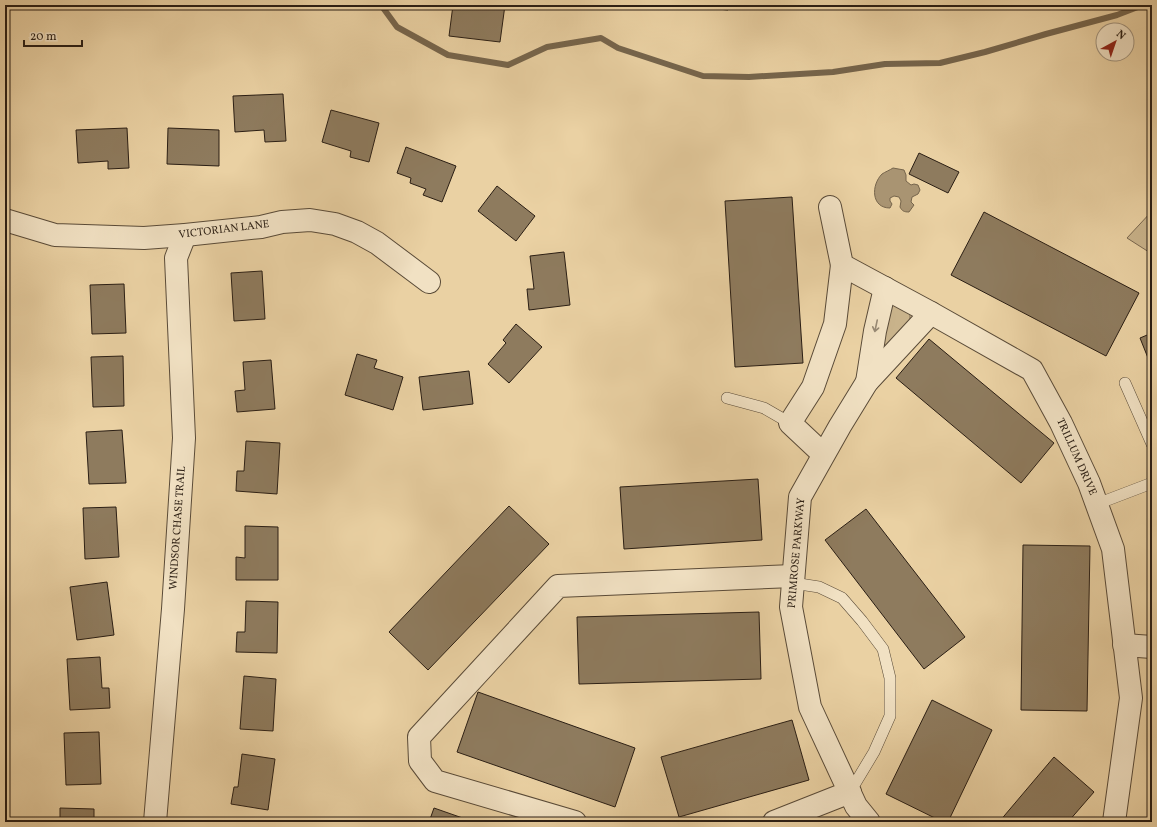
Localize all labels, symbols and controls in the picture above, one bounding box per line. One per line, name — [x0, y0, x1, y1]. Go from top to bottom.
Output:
scale bar — [24, 22, 82, 48]
north arrow — [1095, 22, 1135, 62]
text: N — [1113, 27, 1128, 44]
text: 20 m — [30, 29, 57, 45]
street label: VICTORIAN LANE — [178, 217, 271, 243]
one-way arrow — [872, 319, 880, 332]
street label: TRILLUM DRIVE — [1052, 416, 1100, 498]
street label: WINDSOR CHASE TRAIL — [166, 466, 190, 590]
street label: PRIMROSE PARKWAY — [785, 497, 809, 609]

